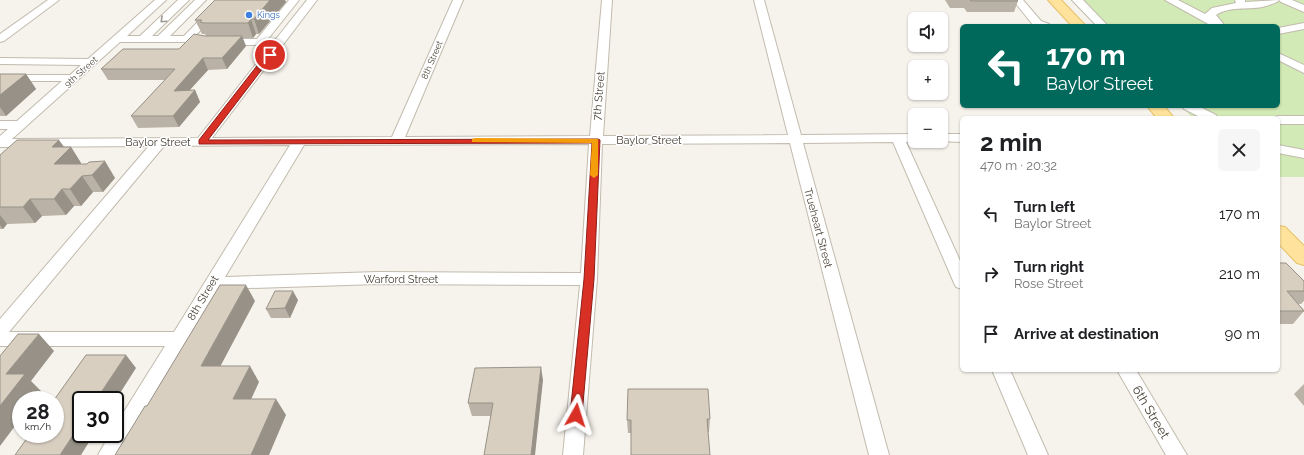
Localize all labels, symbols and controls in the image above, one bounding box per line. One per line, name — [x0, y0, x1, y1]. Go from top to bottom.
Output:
marker: Kings — [244, 10, 254, 20]
place label: Kings — [257, 10, 281, 20]
map controls — [908, 12, 948, 148]
button: sound — [908, 12, 948, 52]
one-way arrow — [161, 15, 168, 22]
pin — [253, 38, 287, 72]
street label: 8th Street — [419, 39, 445, 81]
text: 170 m — [1046, 39, 1126, 72]
icon: left — [980, 40, 1032, 92]
icon: arrive — [259, 44, 281, 66]
street label: 9th Street — [62, 55, 100, 89]
button: + — [908, 60, 948, 100]
street label: 7th Street — [590, 71, 608, 121]
text: Baylor Street — [1046, 73, 1153, 94]
button: − — [908, 108, 948, 148]
text: 2 min — [980, 128, 1042, 157]
button: close — [1218, 129, 1260, 171]
street label: Baylor Street — [616, 134, 682, 147]
street label: Baylor Street — [125, 136, 191, 149]
text: 470 m · 20:32 — [980, 158, 1057, 173]
street label: Trueheart Street — [801, 187, 835, 270]
text: Turn left — [1014, 198, 1075, 216]
icon: left — [980, 203, 1002, 225]
text: 170 m — [1219, 205, 1260, 223]
text: Baylor Street — [1014, 216, 1091, 231]
text: Turn right — [1014, 258, 1084, 276]
icon: right — [980, 263, 1002, 285]
text: 210 m — [1219, 265, 1260, 283]
street label: 8th Street — [185, 273, 222, 323]
street label: Warford Street — [364, 273, 439, 286]
text: Rose Street — [1014, 276, 1083, 291]
icon: arrive — [980, 323, 1002, 345]
text: Arrive at destination — [1014, 325, 1159, 343]
text: 90 m — [1224, 325, 1260, 343]
street label: 6th Street — [1129, 383, 1173, 442]
speed limit sign: 30 — [72, 391, 124, 443]
position arrow — [555, 394, 597, 436]
text: 28 — [26, 400, 50, 424]
text: km/h — [25, 421, 51, 432]

